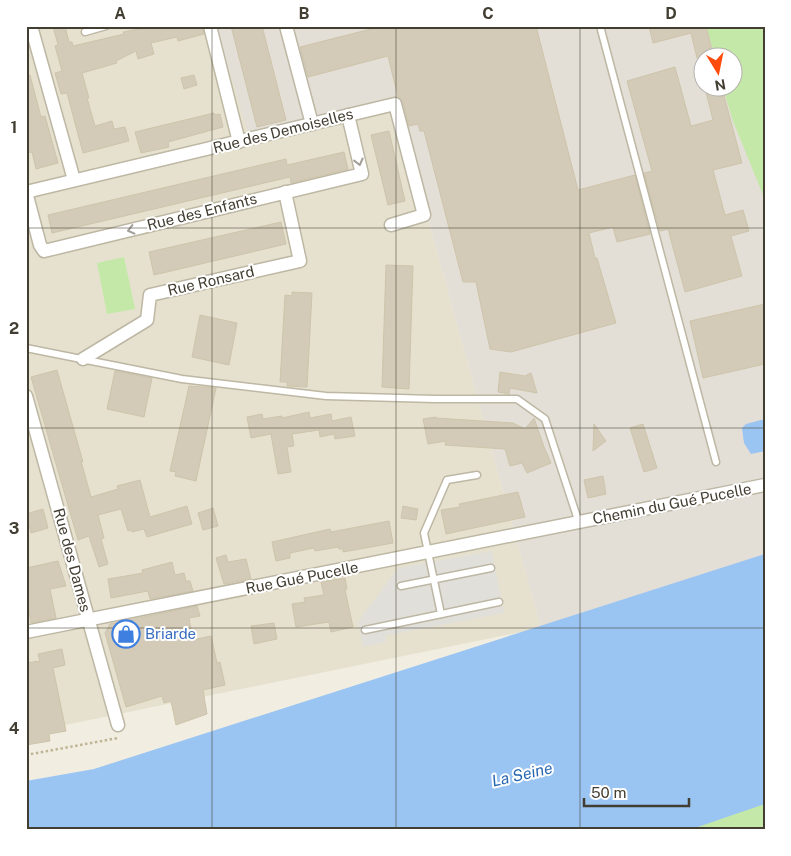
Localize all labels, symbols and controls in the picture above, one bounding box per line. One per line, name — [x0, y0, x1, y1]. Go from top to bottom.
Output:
text: A — [114, 4, 126, 23]
text: B — [299, 4, 310, 23]
text: C — [482, 4, 494, 23]
text: D — [665, 4, 677, 23]
north arrow — [694, 48, 744, 98]
text: N — [713, 76, 727, 94]
street label: Rue des Demoiselles — [211, 105, 355, 156]
text: 1 — [11, 118, 17, 137]
one-way arrow — [353, 158, 364, 167]
street label: Rue des Enfants — [145, 190, 259, 233]
one-way arrow — [126, 224, 135, 235]
street label: Rue Ronsard — [166, 262, 256, 299]
text: 2 — [9, 319, 19, 338]
street label: Chemin du Gué Pucelle — [591, 480, 753, 527]
street label: Rue des Dames — [50, 506, 95, 614]
text: 3 — [9, 519, 19, 538]
street label: Rue Gué Pucelle — [244, 558, 360, 597]
shop icon: Briarde — [111, 619, 141, 649]
place label: Briarde — [145, 625, 196, 642]
text: 4 — [9, 719, 20, 738]
water label: La Seine — [490, 758, 555, 791]
scale bar — [584, 776, 688, 808]
text: 50 m — [591, 784, 626, 801]

